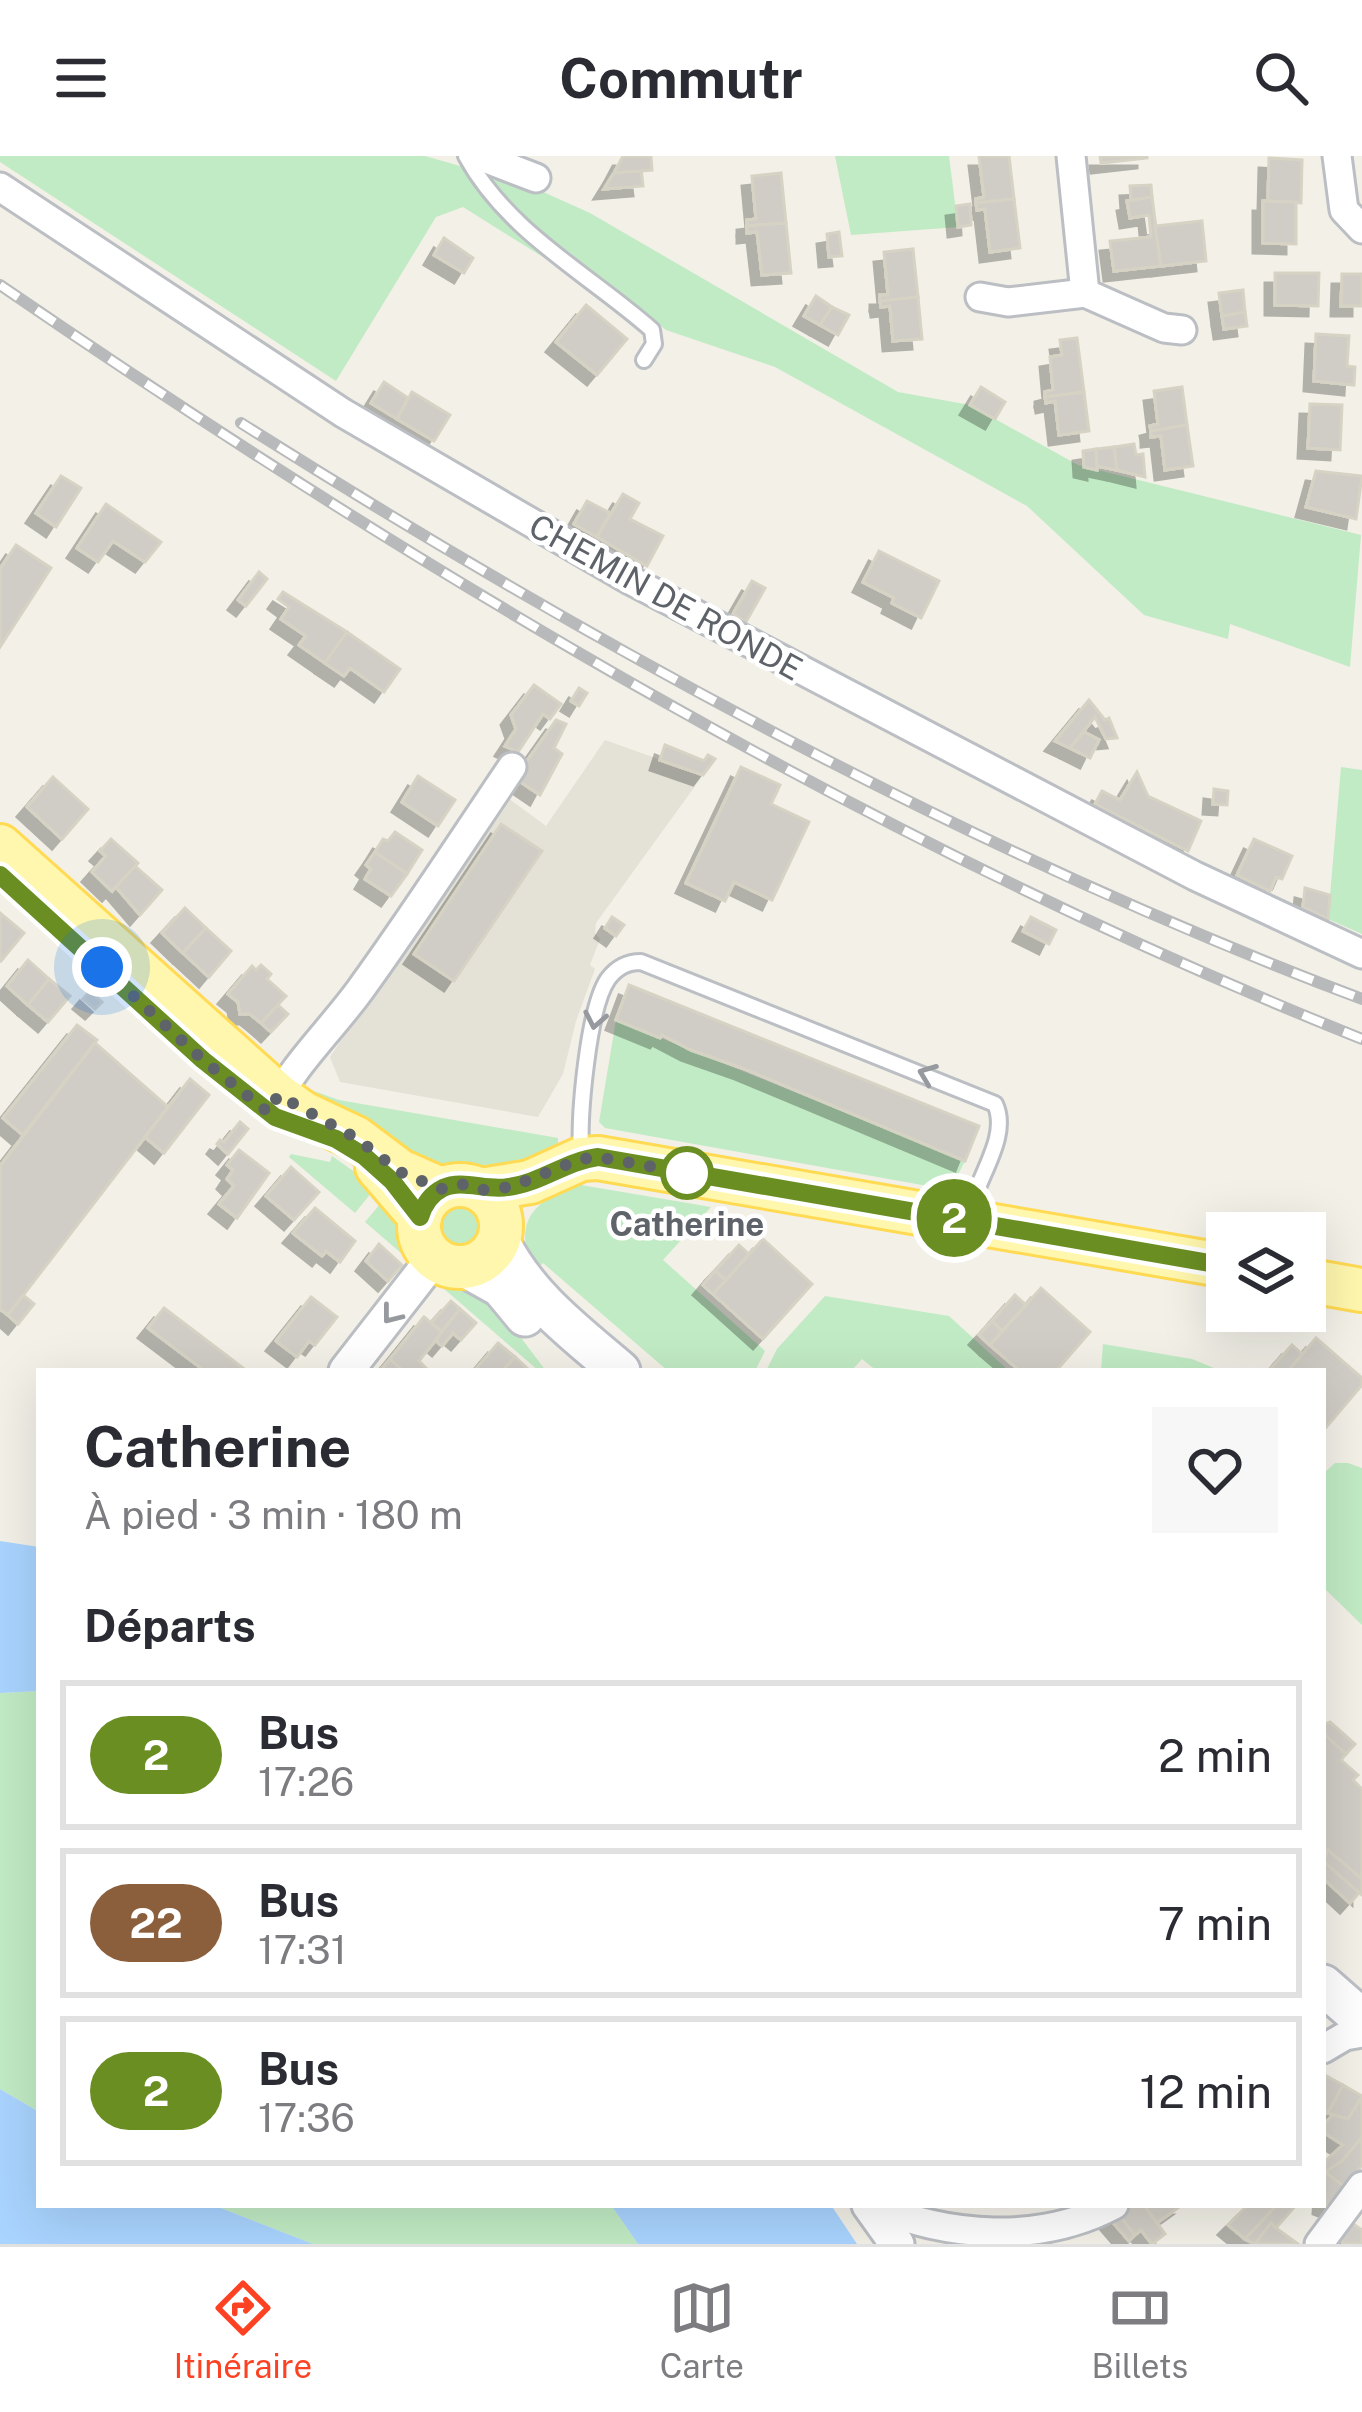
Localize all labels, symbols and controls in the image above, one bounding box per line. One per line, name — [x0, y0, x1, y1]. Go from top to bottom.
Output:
icon: menu — [48, 45, 114, 111]
icon: search — [1248, 45, 1314, 111]
text: Commutr — [559, 47, 803, 110]
street label: CHEMIN DE RONDE — [523, 506, 809, 688]
your location — [72, 937, 132, 997]
one-way arrow — [583, 1009, 609, 1029]
one-way arrow — [917, 1064, 938, 1089]
marker: Catherine — [662, 1148, 712, 1198]
line badge: 2 — [915, 1179, 993, 1257]
text: 2 — [941, 1193, 967, 1242]
place label: Catherine — [610, 1205, 764, 1243]
map controls — [1206, 1212, 1326, 1332]
button: layers — [1206, 1212, 1326, 1332]
one-way arrow — [383, 1301, 405, 1323]
button: heart — [1152, 1407, 1278, 1533]
text: Catherine — [84, 1413, 351, 1480]
text: À pied · 3 min · 180 m — [84, 1492, 463, 1538]
text: Départs — [84, 1599, 256, 1652]
text: Bus — [258, 1706, 339, 1759]
text: 2 min — [1158, 1729, 1272, 1782]
text: 2 — [143, 1730, 169, 1779]
text: 17:26 — [258, 1759, 354, 1805]
text: Bus — [258, 1874, 339, 1927]
text: 7 min — [1158, 1897, 1272, 1950]
text: 22 — [129, 1898, 183, 1947]
text: 17:31 — [258, 1927, 347, 1973]
text: Bus — [258, 2042, 339, 2095]
text: 12 min — [1140, 2065, 1272, 2118]
text: 2 — [143, 2066, 169, 2115]
text: 17:36 — [258, 2095, 355, 2141]
tab: Itinéraire — [174, 2275, 312, 2385]
tab: Carte — [660, 2275, 744, 2385]
tab: Billets — [1092, 2275, 1188, 2385]

